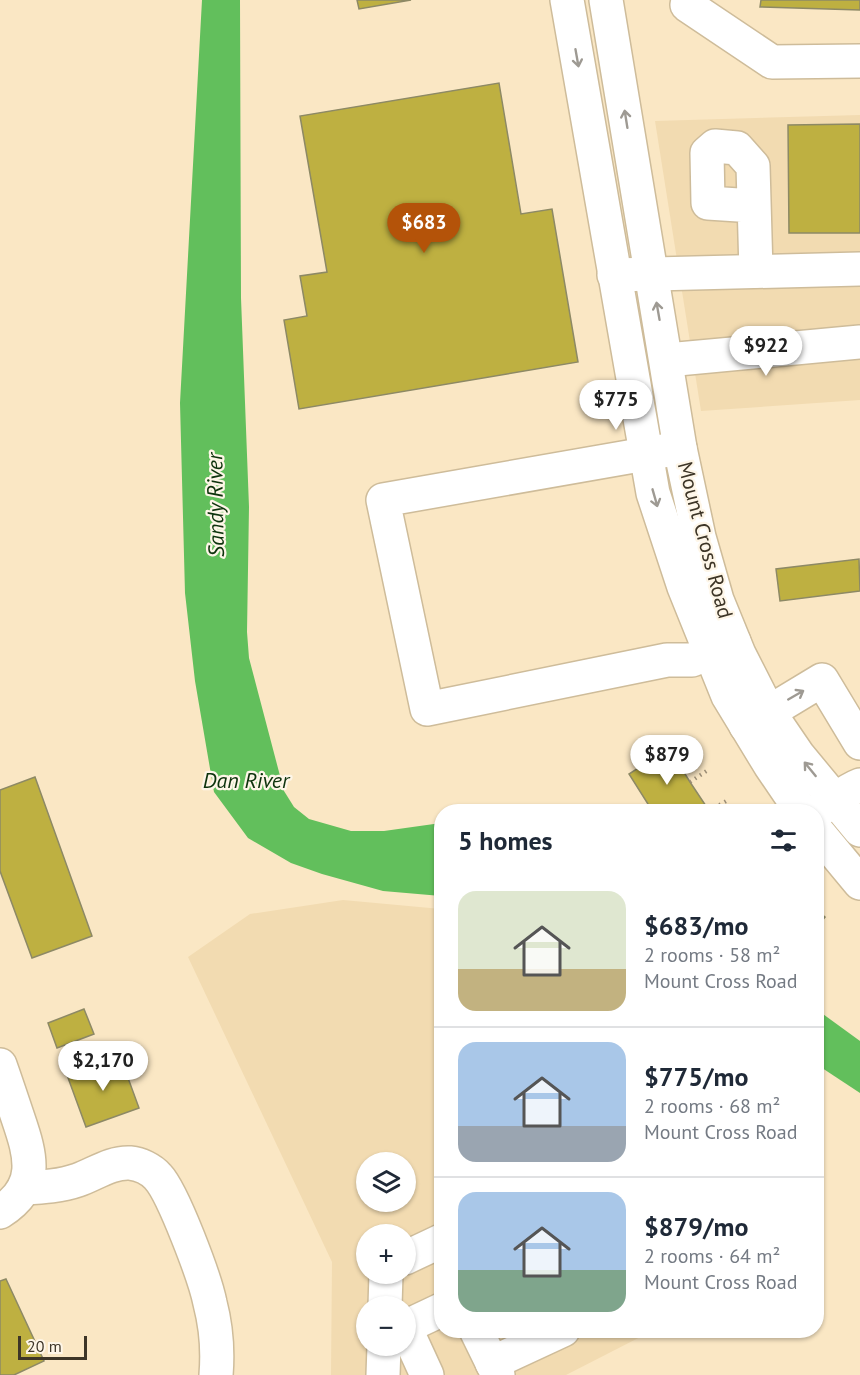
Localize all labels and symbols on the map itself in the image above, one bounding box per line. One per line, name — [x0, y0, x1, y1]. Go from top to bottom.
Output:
one-way arrow — [571, 47, 582, 67]
one-way arrow — [620, 109, 631, 129]
pin: $683 — [388, 203, 460, 254]
one-way arrow — [652, 302, 663, 321]
pin: $922 — [730, 326, 802, 377]
pin: $775 — [580, 380, 652, 431]
water label: Sandy River — [200, 451, 230, 557]
street label: Mount Cross Road — [672, 459, 739, 621]
one-way arrow — [650, 488, 661, 507]
one-way arrow — [787, 689, 804, 701]
pin: $879 — [631, 735, 703, 786]
one-way arrow — [803, 761, 816, 777]
water label: Dan River — [203, 766, 291, 794]
pin: $2,170 — [54, 1041, 152, 1092]
scale bar — [18, 1333, 87, 1360]

